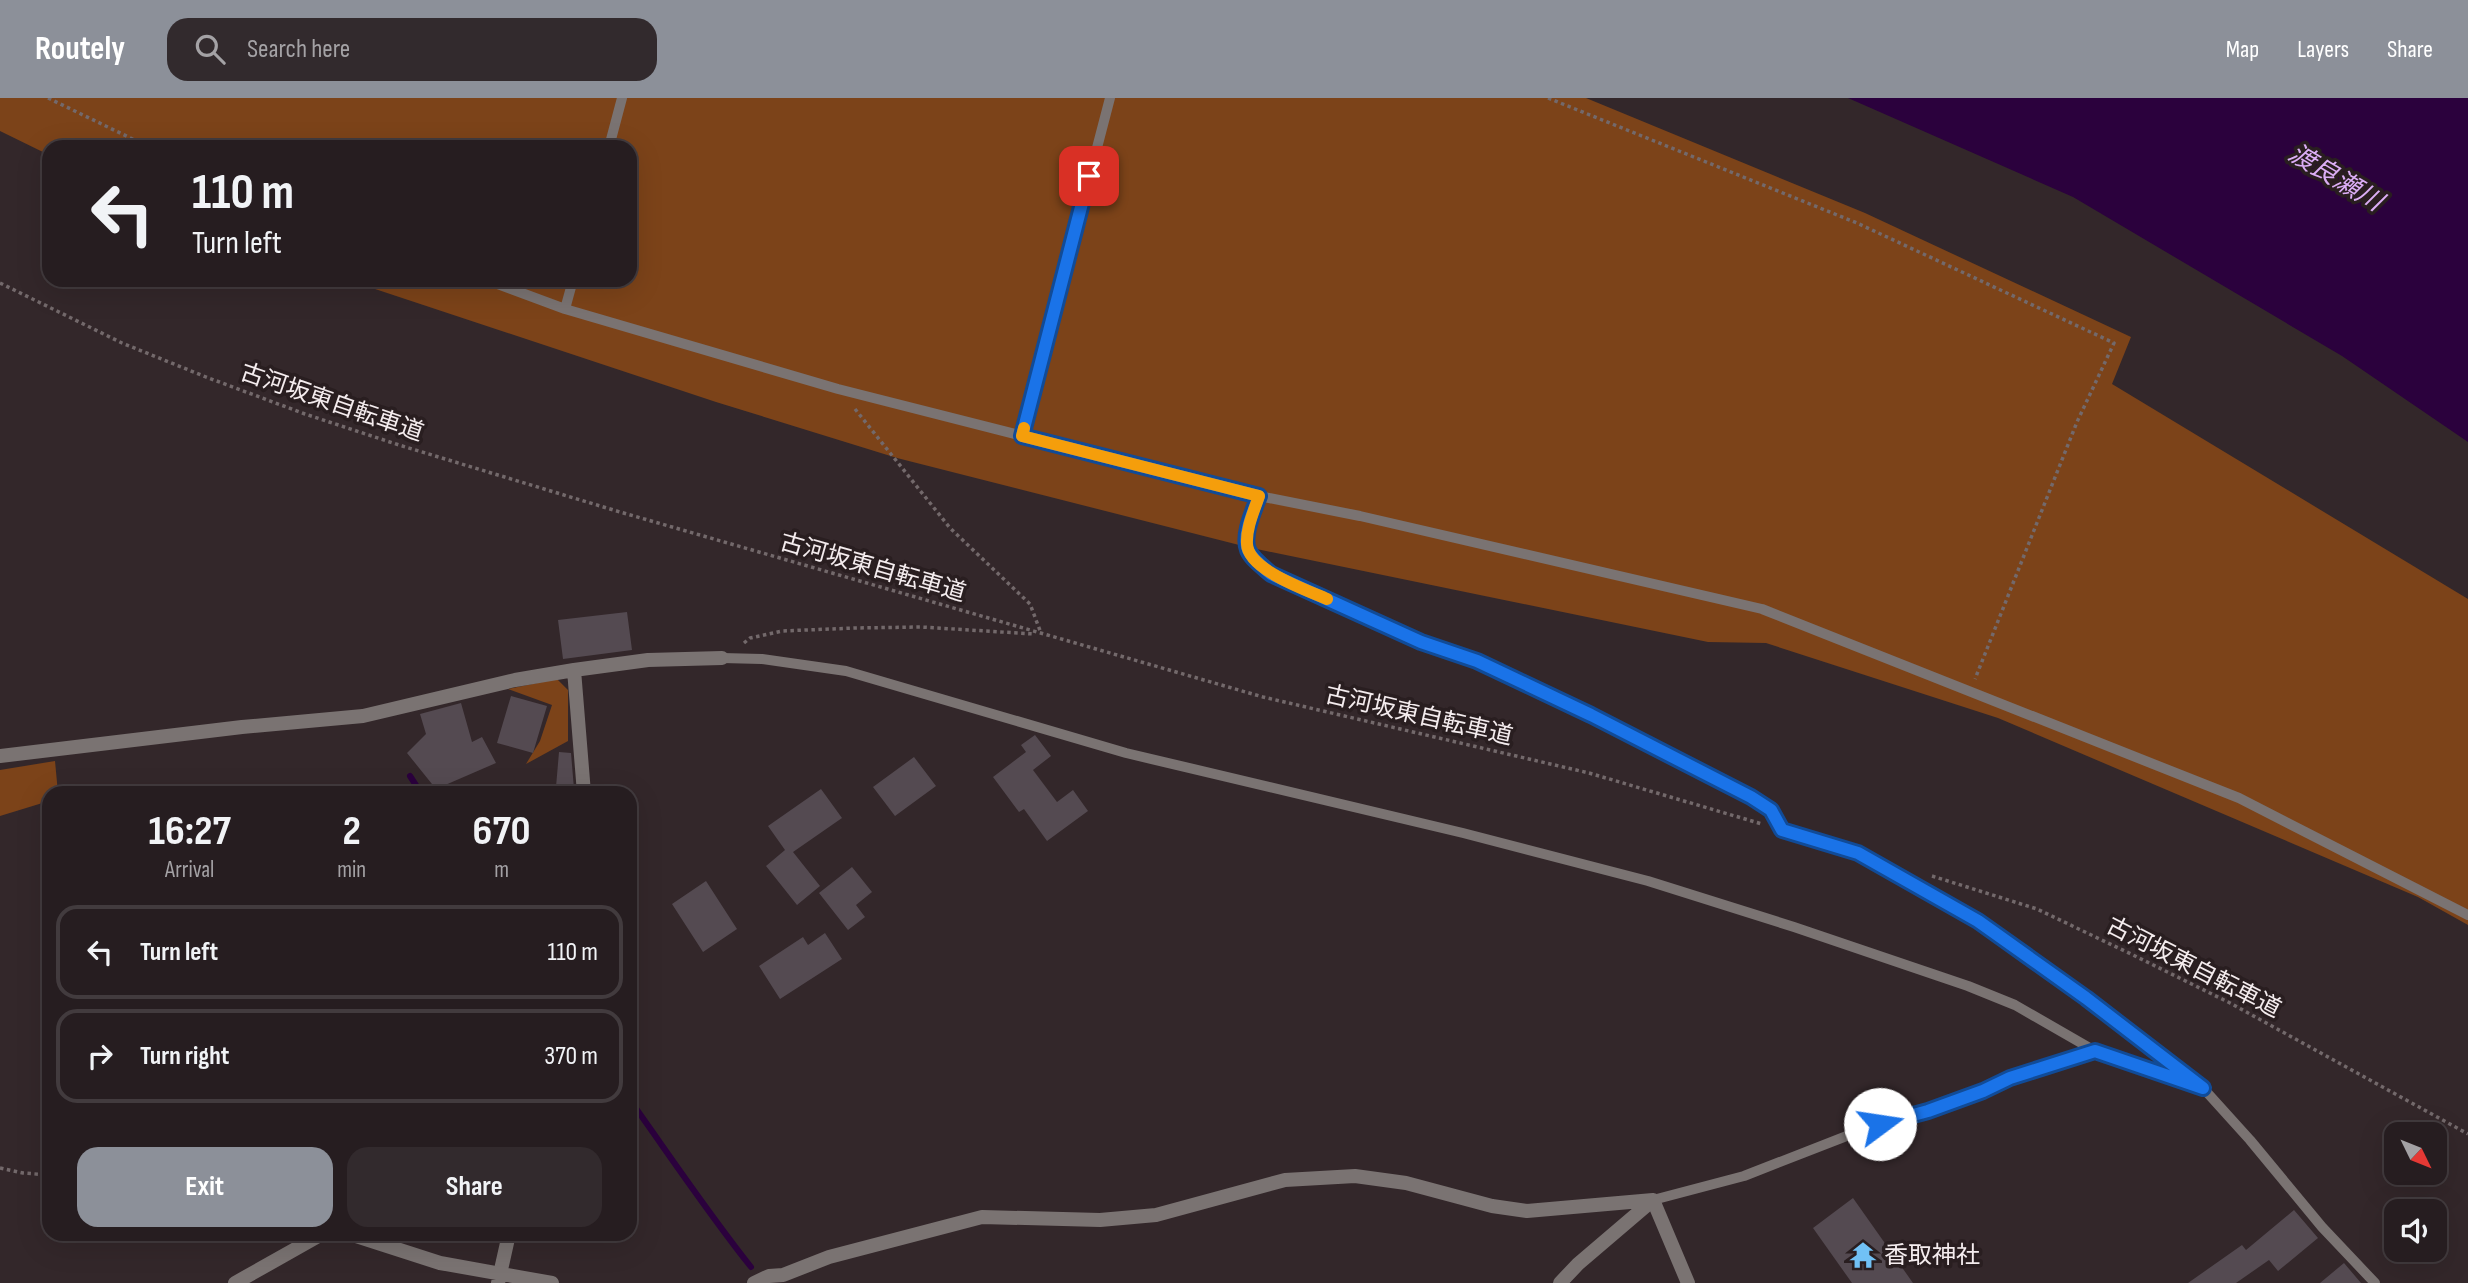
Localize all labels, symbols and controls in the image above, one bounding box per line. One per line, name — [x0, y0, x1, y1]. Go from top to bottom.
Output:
search box — [167, 18, 657, 81]
text: Routely — [35, 29, 125, 69]
icon: search — [191, 30, 229, 68]
text: Search here — [247, 34, 350, 65]
text: Map — [2226, 35, 2259, 64]
text: Layers — [2297, 35, 2349, 64]
text: Share — [2387, 35, 2433, 64]
water label: 渡良瀬川 — [2283, 138, 2390, 220]
pin — [1059, 146, 1119, 206]
icon: arrive — [1070, 157, 1108, 195]
text: 110 m — [192, 164, 294, 223]
icon: left — [77, 168, 168, 259]
text: Turn left — [192, 224, 282, 263]
street label: 古河坂東自転車道 — [236, 358, 427, 447]
street label: 古河坂東自転車道 — [777, 527, 969, 608]
street label: 古河坂東自転車道 — [1322, 680, 1516, 751]
text: 16:27 — [148, 806, 231, 857]
text: 2 — [343, 806, 361, 857]
text: 670 — [473, 806, 531, 857]
text: Arrival — [165, 856, 214, 884]
text: min — [337, 856, 366, 884]
text: m — [494, 856, 509, 884]
street label: 古河坂東自転車道 — [2102, 911, 2286, 1024]
icon: left — [81, 933, 119, 971]
text: Turn left — [140, 937, 218, 968]
text: 110 m — [547, 937, 598, 968]
icon: right — [81, 1037, 119, 1075]
text: Turn right — [140, 1041, 229, 1072]
text: 370 m — [544, 1041, 598, 1072]
position arrow — [1843, 1087, 1917, 1161]
north arrow — [2384, 1122, 2446, 1185]
map controls — [2384, 1122, 2447, 1262]
button: Exit — [77, 1147, 333, 1227]
button: Share — [347, 1147, 602, 1227]
button: sound — [2384, 1199, 2447, 1262]
temple icon: 香取神社 — [1848, 1240, 1878, 1270]
place label: 香取神社 — [1884, 1241, 1980, 1270]

